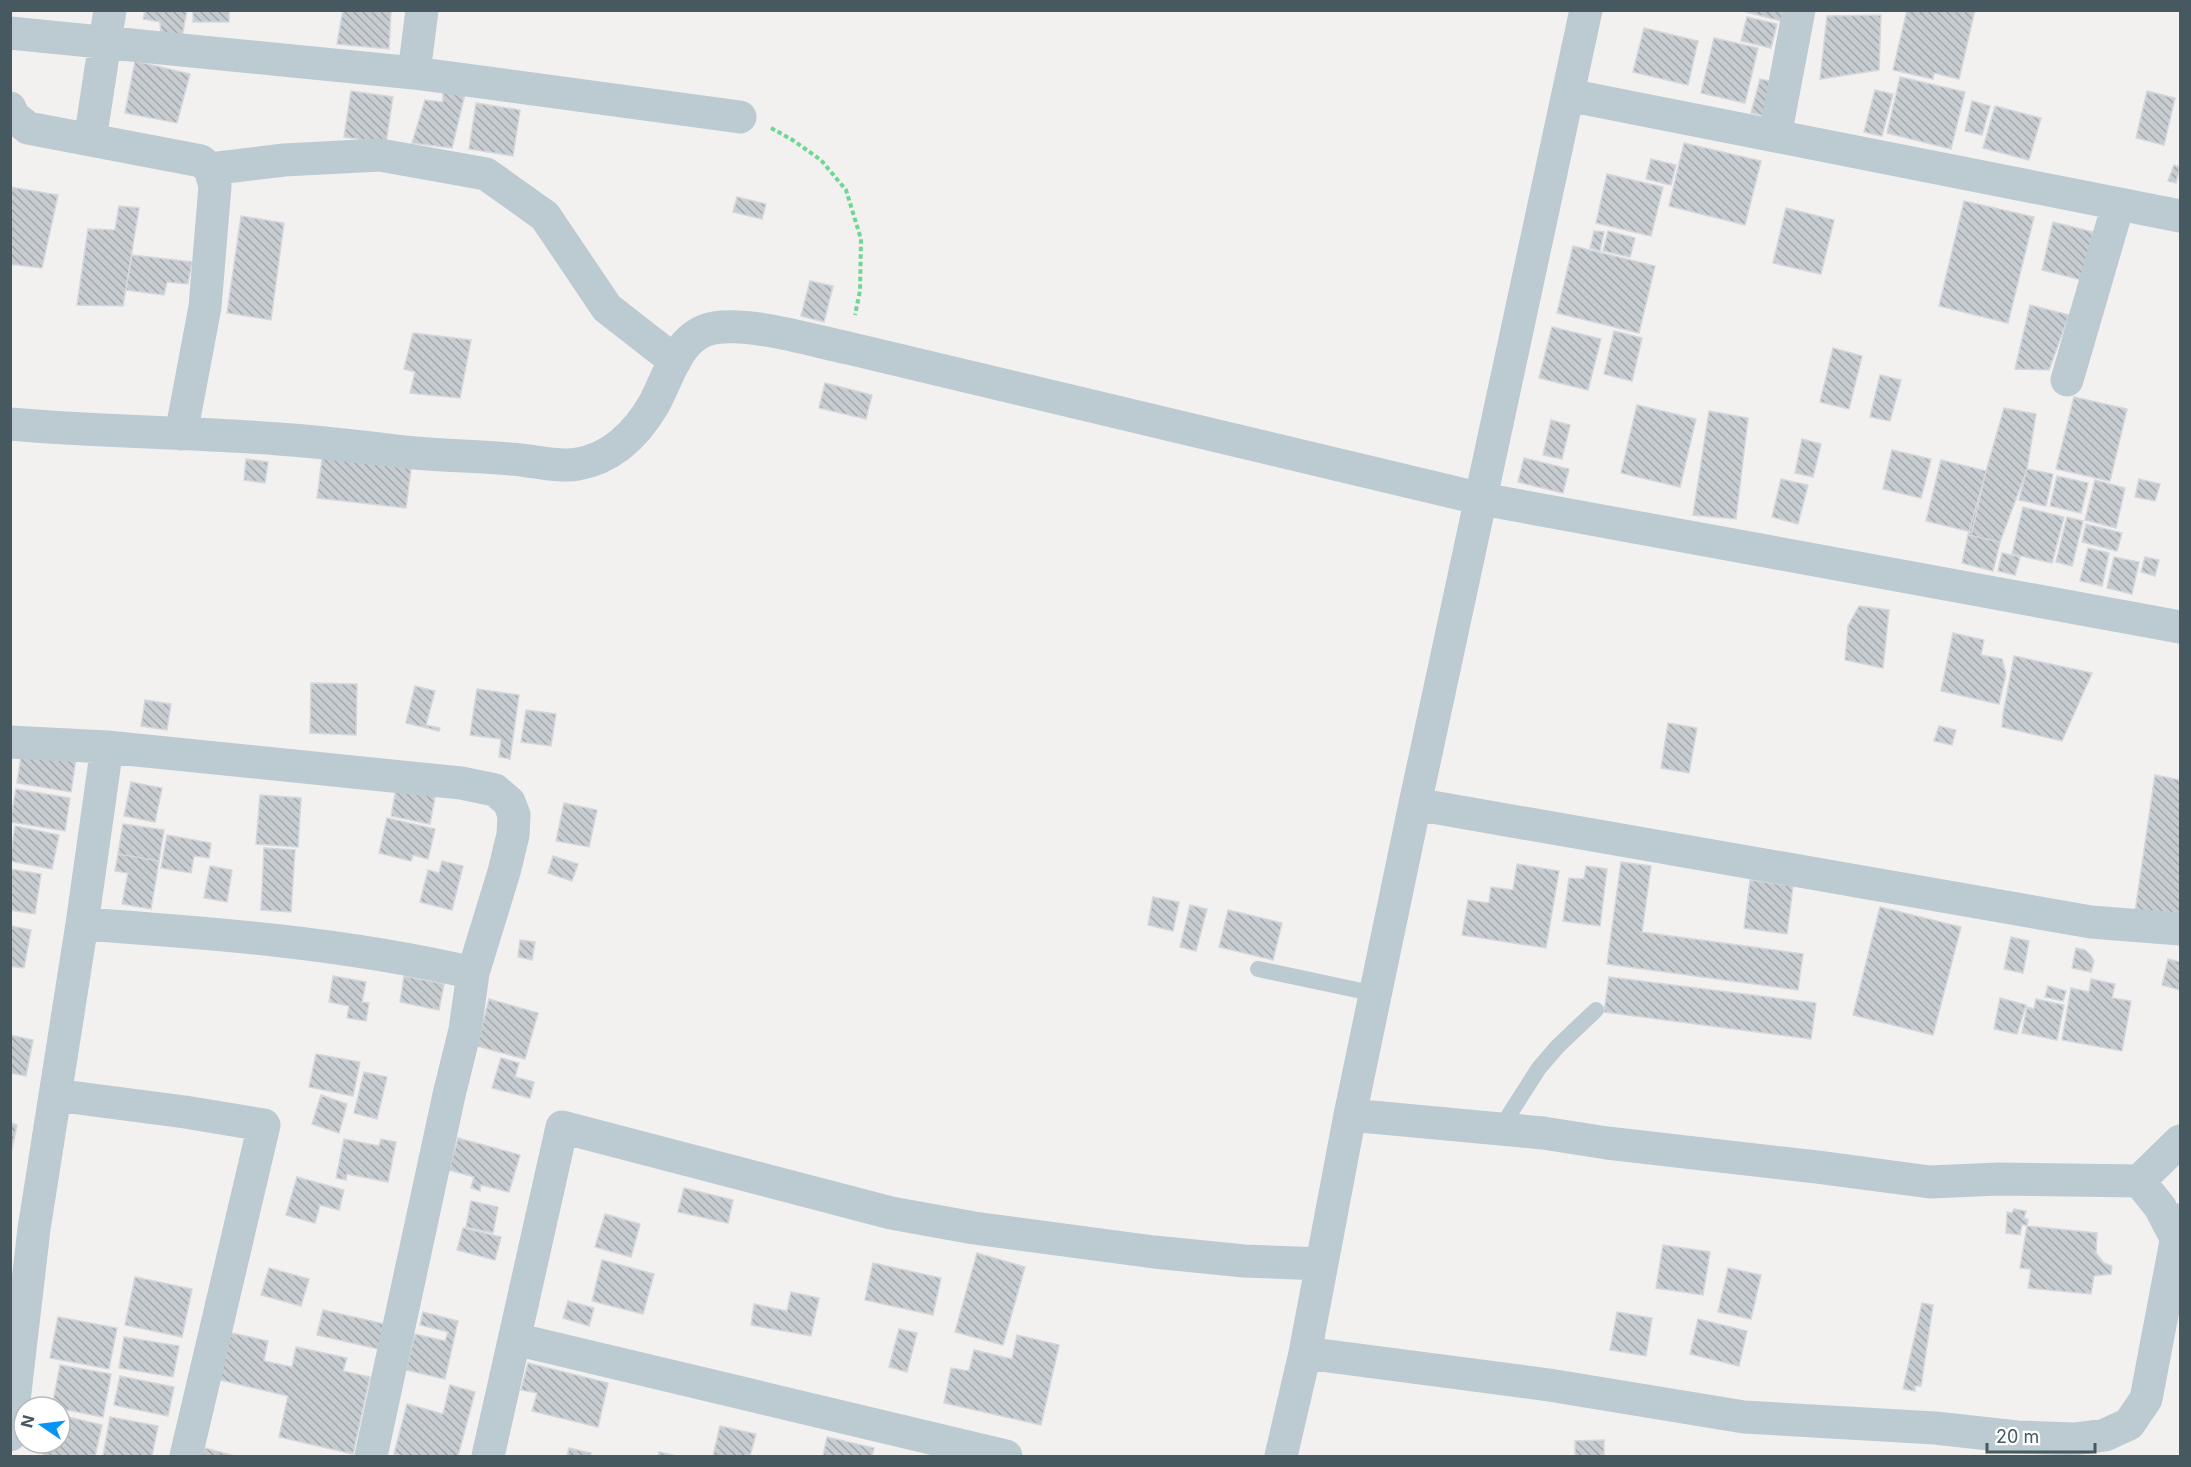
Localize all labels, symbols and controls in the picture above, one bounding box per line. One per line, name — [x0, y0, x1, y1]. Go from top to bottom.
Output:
north arrow — [12, 1395, 72, 1455]
text: N — [16, 1413, 39, 1430]
scale bar — [1987, 1416, 2095, 1454]
text: 20 m — [1996, 1426, 2039, 1447]

